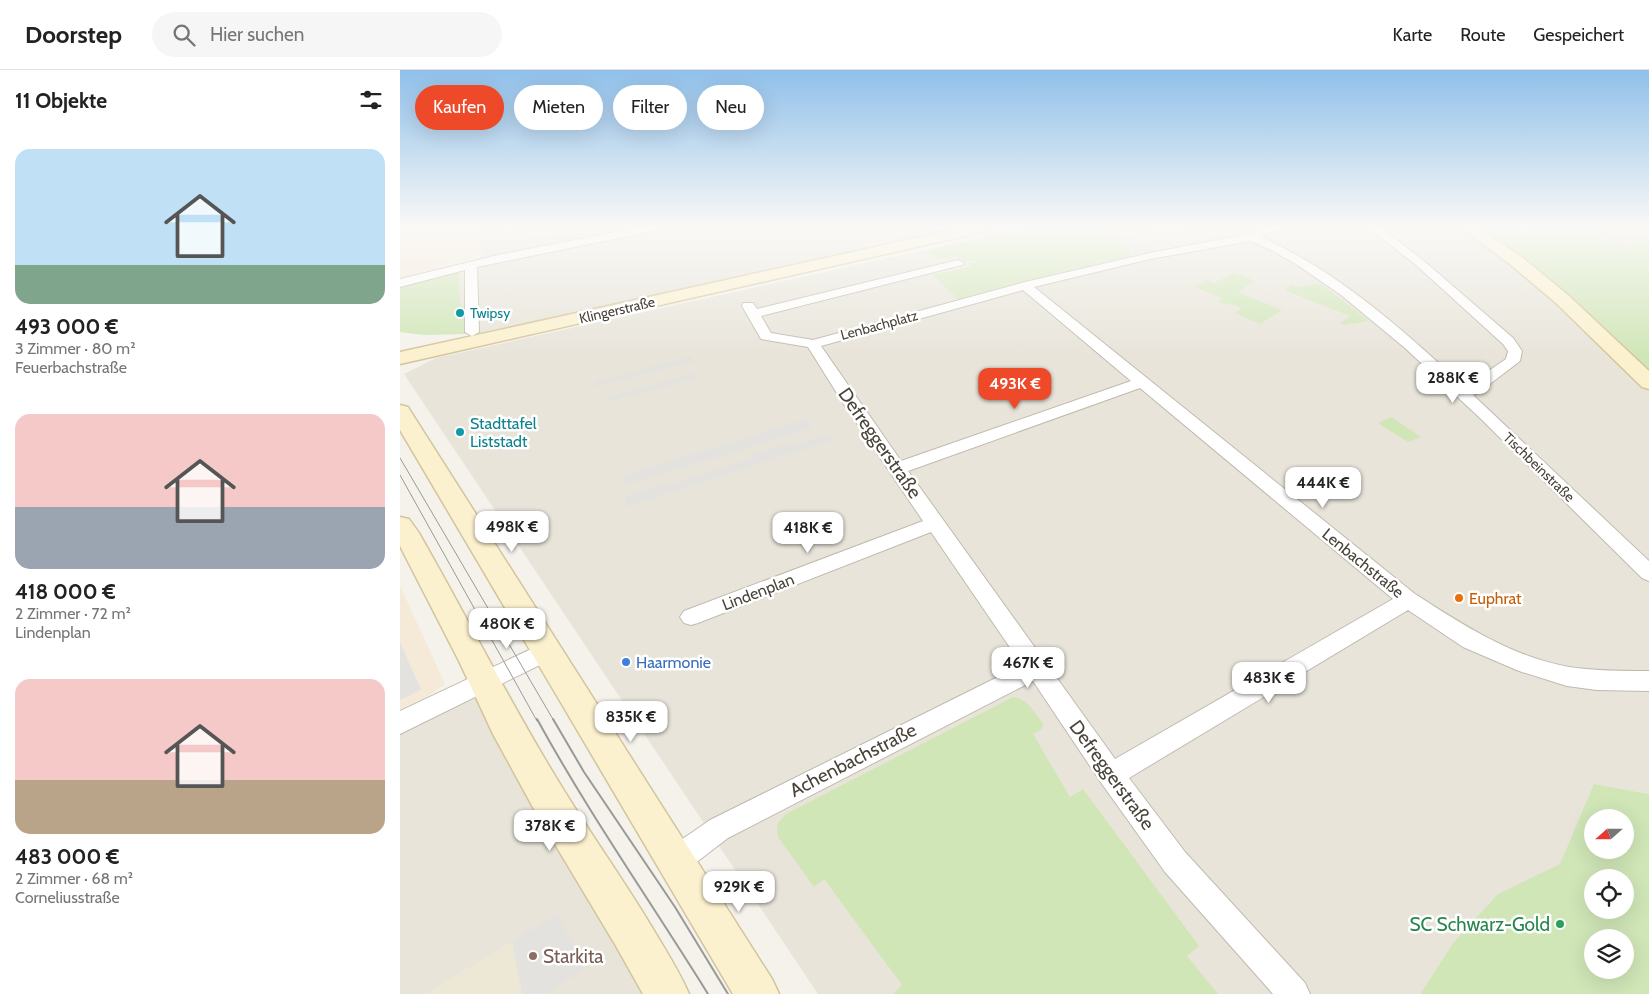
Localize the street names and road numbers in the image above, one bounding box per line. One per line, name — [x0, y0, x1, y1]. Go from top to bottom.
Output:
street label: Klingerstraße — [577, 293, 657, 327]
street label: Lenbachplatz — [838, 306, 920, 344]
street label: Defreggerstraße — [833, 383, 927, 503]
street label: Tischbeinstraße — [1499, 428, 1579, 506]
street label: Lenbachstraße — [1318, 524, 1408, 602]
street label: Lindenplan — [719, 570, 797, 614]
street label: Defreggerstraße — [1065, 716, 1160, 834]
street label: Achenbachstraße — [786, 718, 920, 802]

